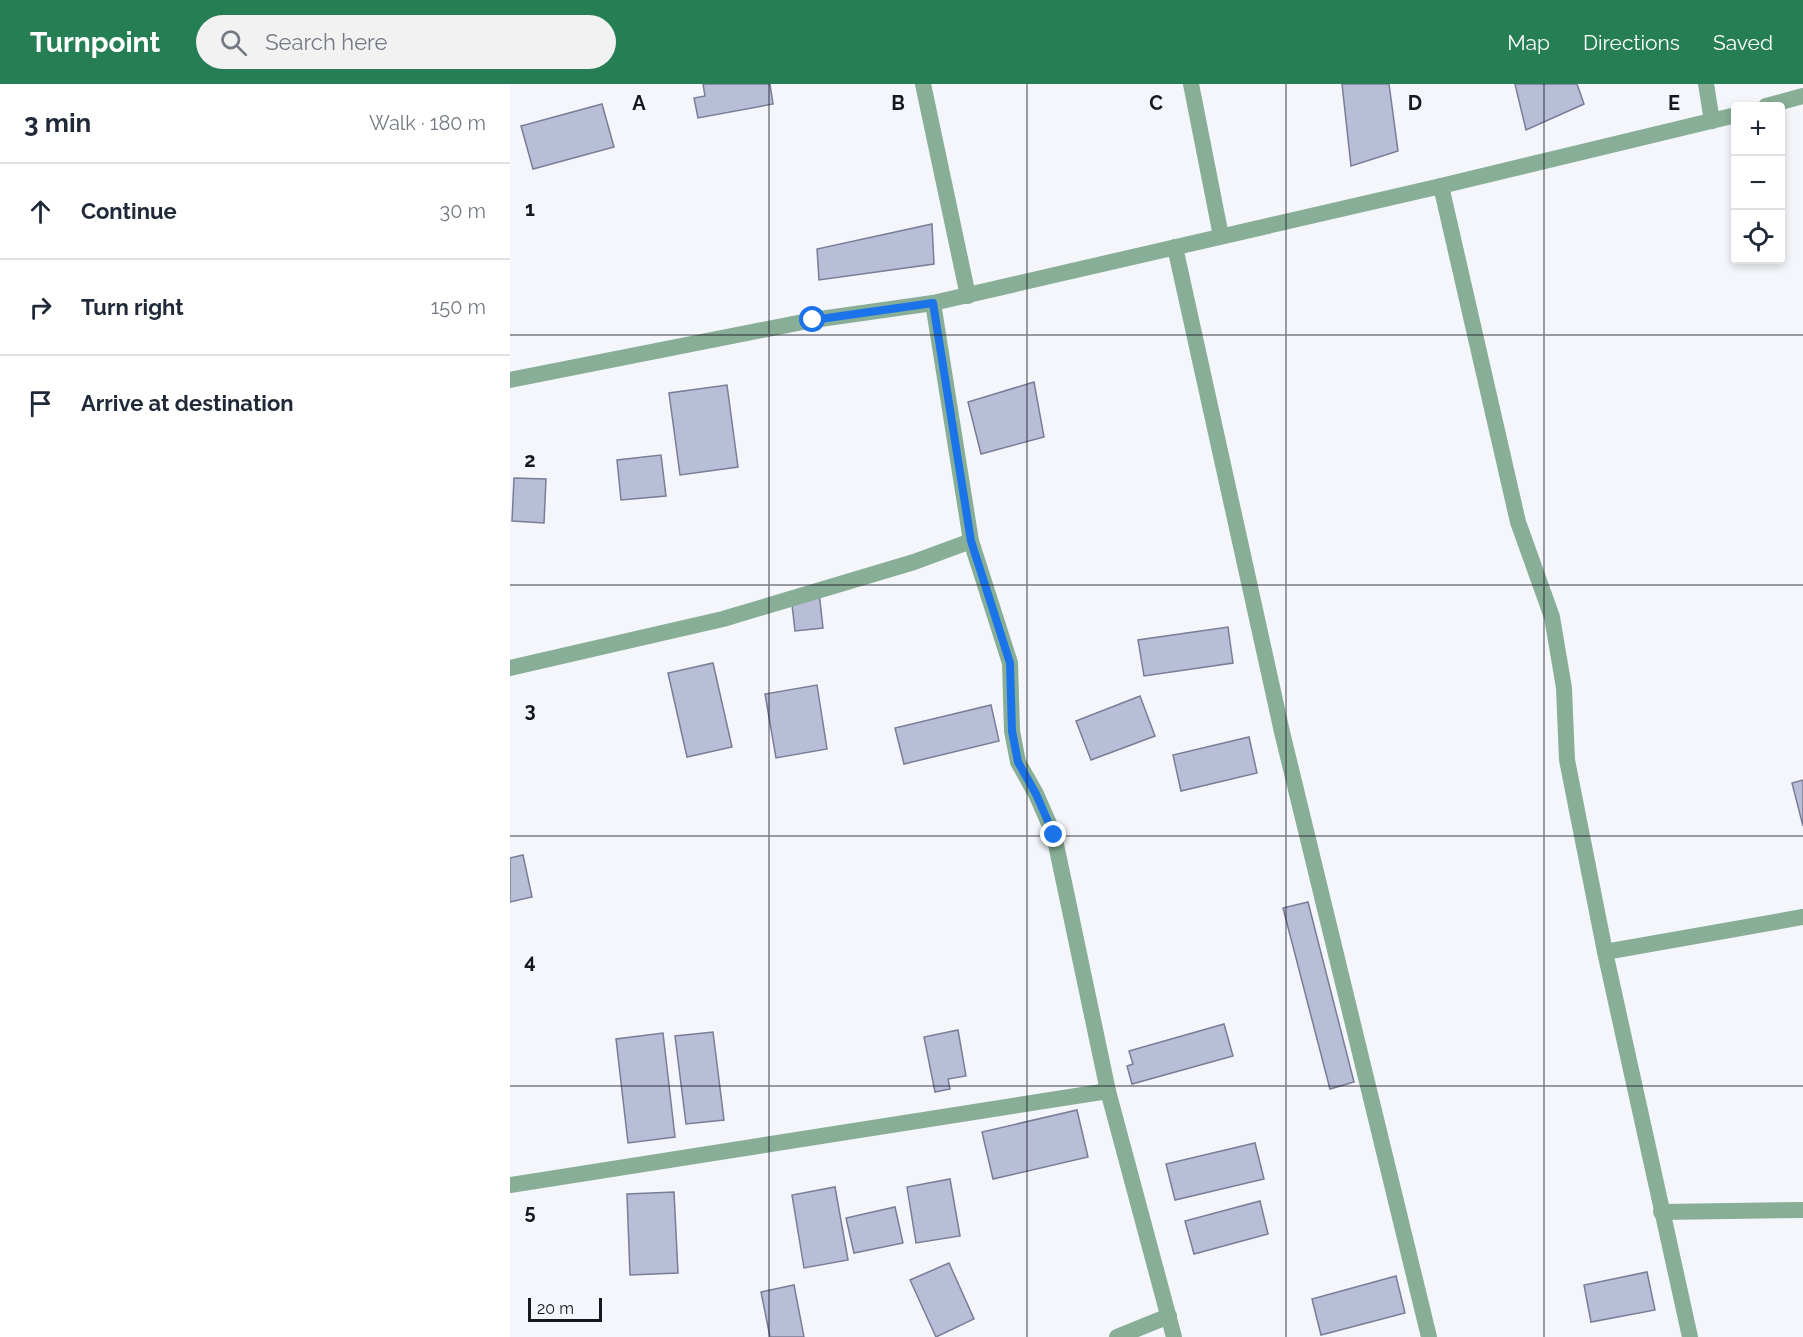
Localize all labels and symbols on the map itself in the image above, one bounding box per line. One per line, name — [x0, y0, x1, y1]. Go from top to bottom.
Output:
text: A — [632, 91, 646, 115]
text: B — [891, 91, 905, 115]
text: C — [1149, 91, 1163, 115]
text: D — [1408, 91, 1422, 115]
text: E — [1668, 91, 1680, 115]
text: 1 — [525, 197, 535, 221]
route start — [799, 306, 825, 332]
text: 2 — [524, 448, 536, 472]
text: 3 — [524, 698, 536, 722]
route end — [1040, 821, 1066, 847]
text: 4 — [524, 949, 536, 973]
text: 5 — [524, 1200, 536, 1224]
scale bar — [528, 1295, 602, 1322]

